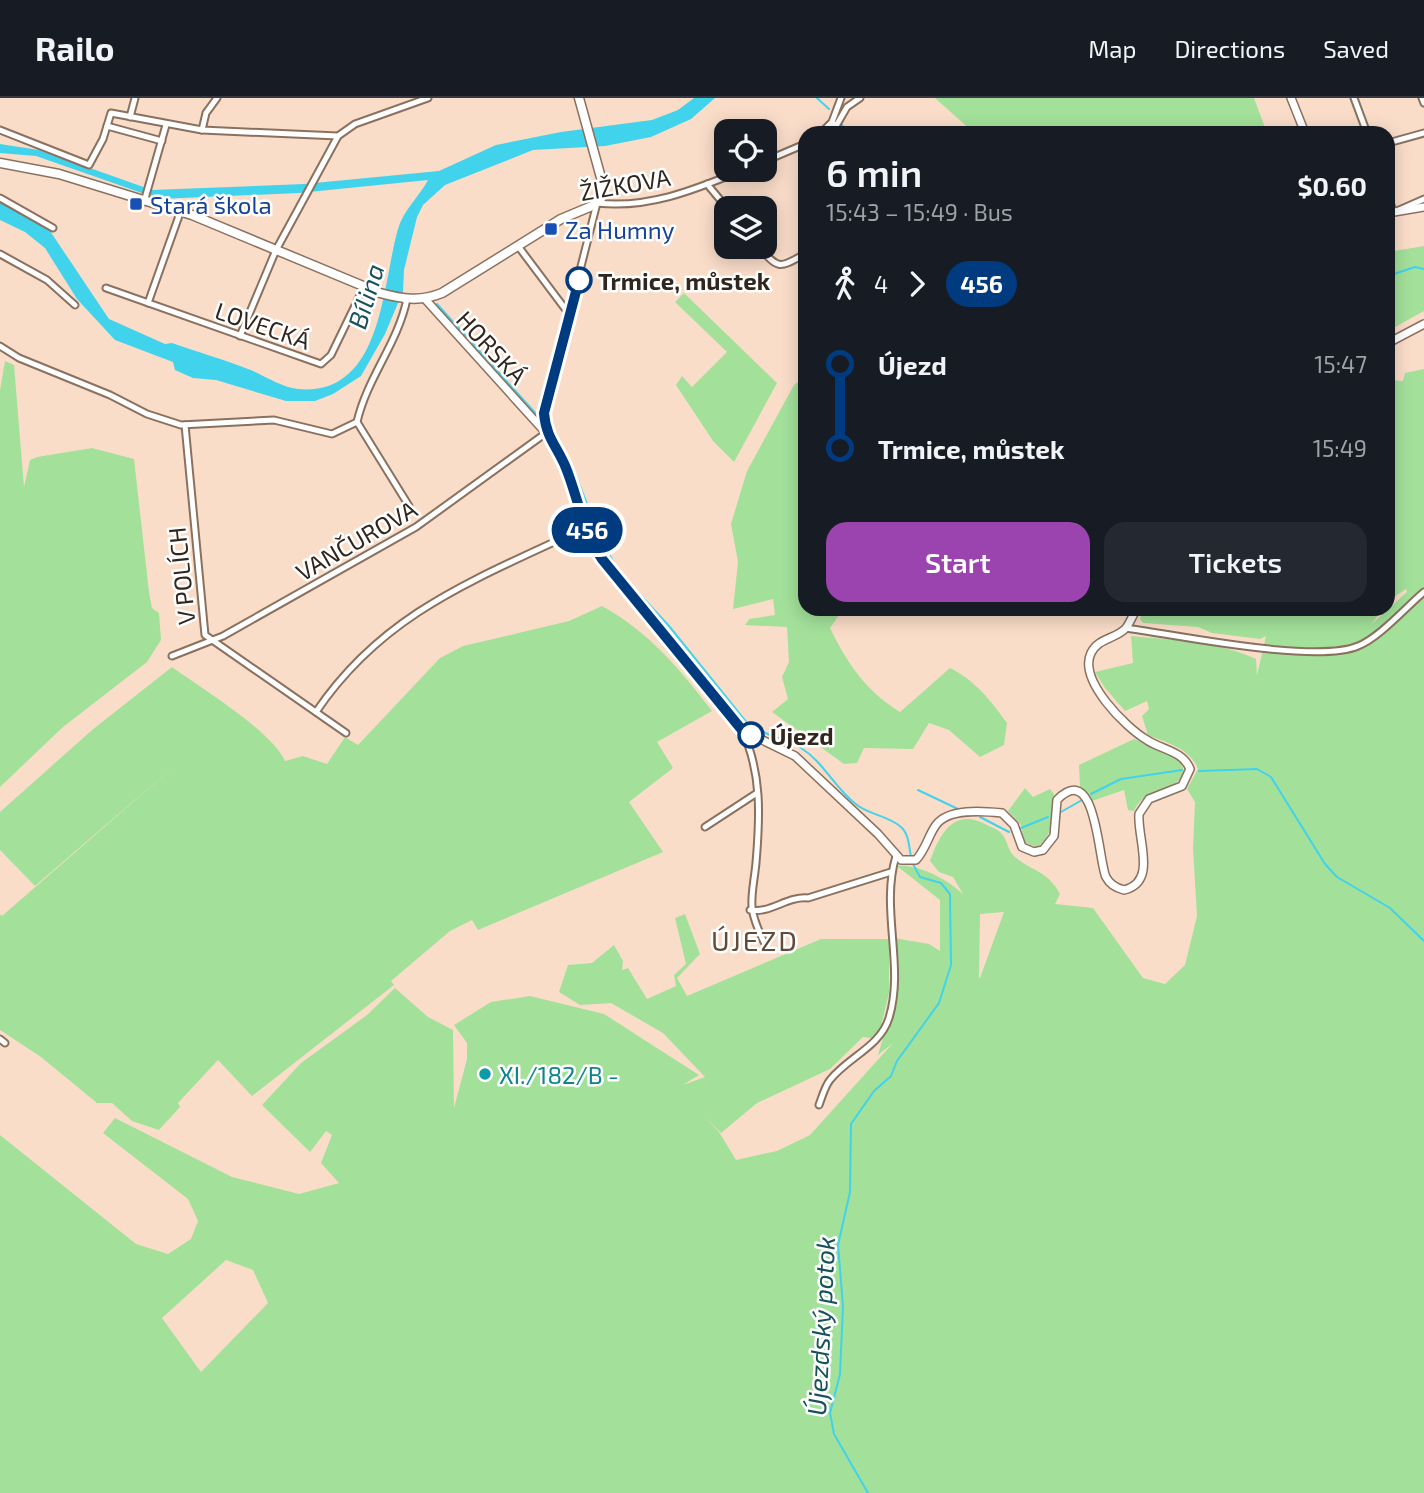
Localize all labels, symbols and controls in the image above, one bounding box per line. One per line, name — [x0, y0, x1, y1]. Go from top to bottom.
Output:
text: Railo — [35, 28, 115, 68]
text: Map — [1088, 34, 1136, 63]
text: Directions — [1174, 34, 1285, 63]
text: Saved — [1323, 34, 1389, 63]
map controls — [714, 119, 777, 259]
button: locate — [714, 119, 777, 182]
text: 6 min — [826, 149, 922, 195]
street label: ŽIŽKOVA — [577, 162, 673, 206]
text: $0.60 — [1297, 170, 1367, 201]
place label: Stará škola — [150, 190, 272, 219]
marker: Stará škola — [128, 196, 144, 212]
button: layers — [714, 196, 777, 259]
text: 15:43 – 15:49 · Bus — [826, 198, 1013, 226]
place label: Za Humny — [565, 215, 675, 244]
marker: Za Humny — [543, 221, 559, 237]
water label: Bílina — [340, 260, 390, 332]
icon: walk — [826, 265, 864, 303]
icon: forward — [898, 265, 936, 303]
place label: Trmice, můstek — [598, 266, 771, 295]
marker: Trmice, můstek — [566, 267, 592, 293]
text: 456 — [960, 269, 1003, 298]
text: 4 — [874, 270, 888, 298]
street label: LOVECKÁ — [212, 295, 314, 355]
street label: HORSKÁ — [451, 304, 533, 390]
text: Újezd — [878, 349, 947, 380]
text: 15:47 — [1314, 350, 1367, 378]
text: Trmice, můstek — [878, 433, 1065, 464]
text: 15:49 — [1313, 434, 1367, 462]
street label: VANČUROVA — [290, 494, 422, 586]
line badge: 456 — [547, 507, 627, 553]
text: 456 — [566, 515, 608, 544]
button: Start — [826, 522, 1090, 602]
button: Tickets — [1104, 522, 1367, 602]
street label: V POLÍCH — [161, 526, 201, 626]
place label: Újezd — [770, 721, 834, 750]
marker: Újezd — [738, 722, 764, 748]
district label: ÚJEZD — [711, 923, 799, 957]
place label: XI./182/B - — [499, 1060, 619, 1089]
marker: XI./182/B - — [477, 1066, 493, 1082]
water label: Újezdský potok — [800, 1236, 841, 1417]

